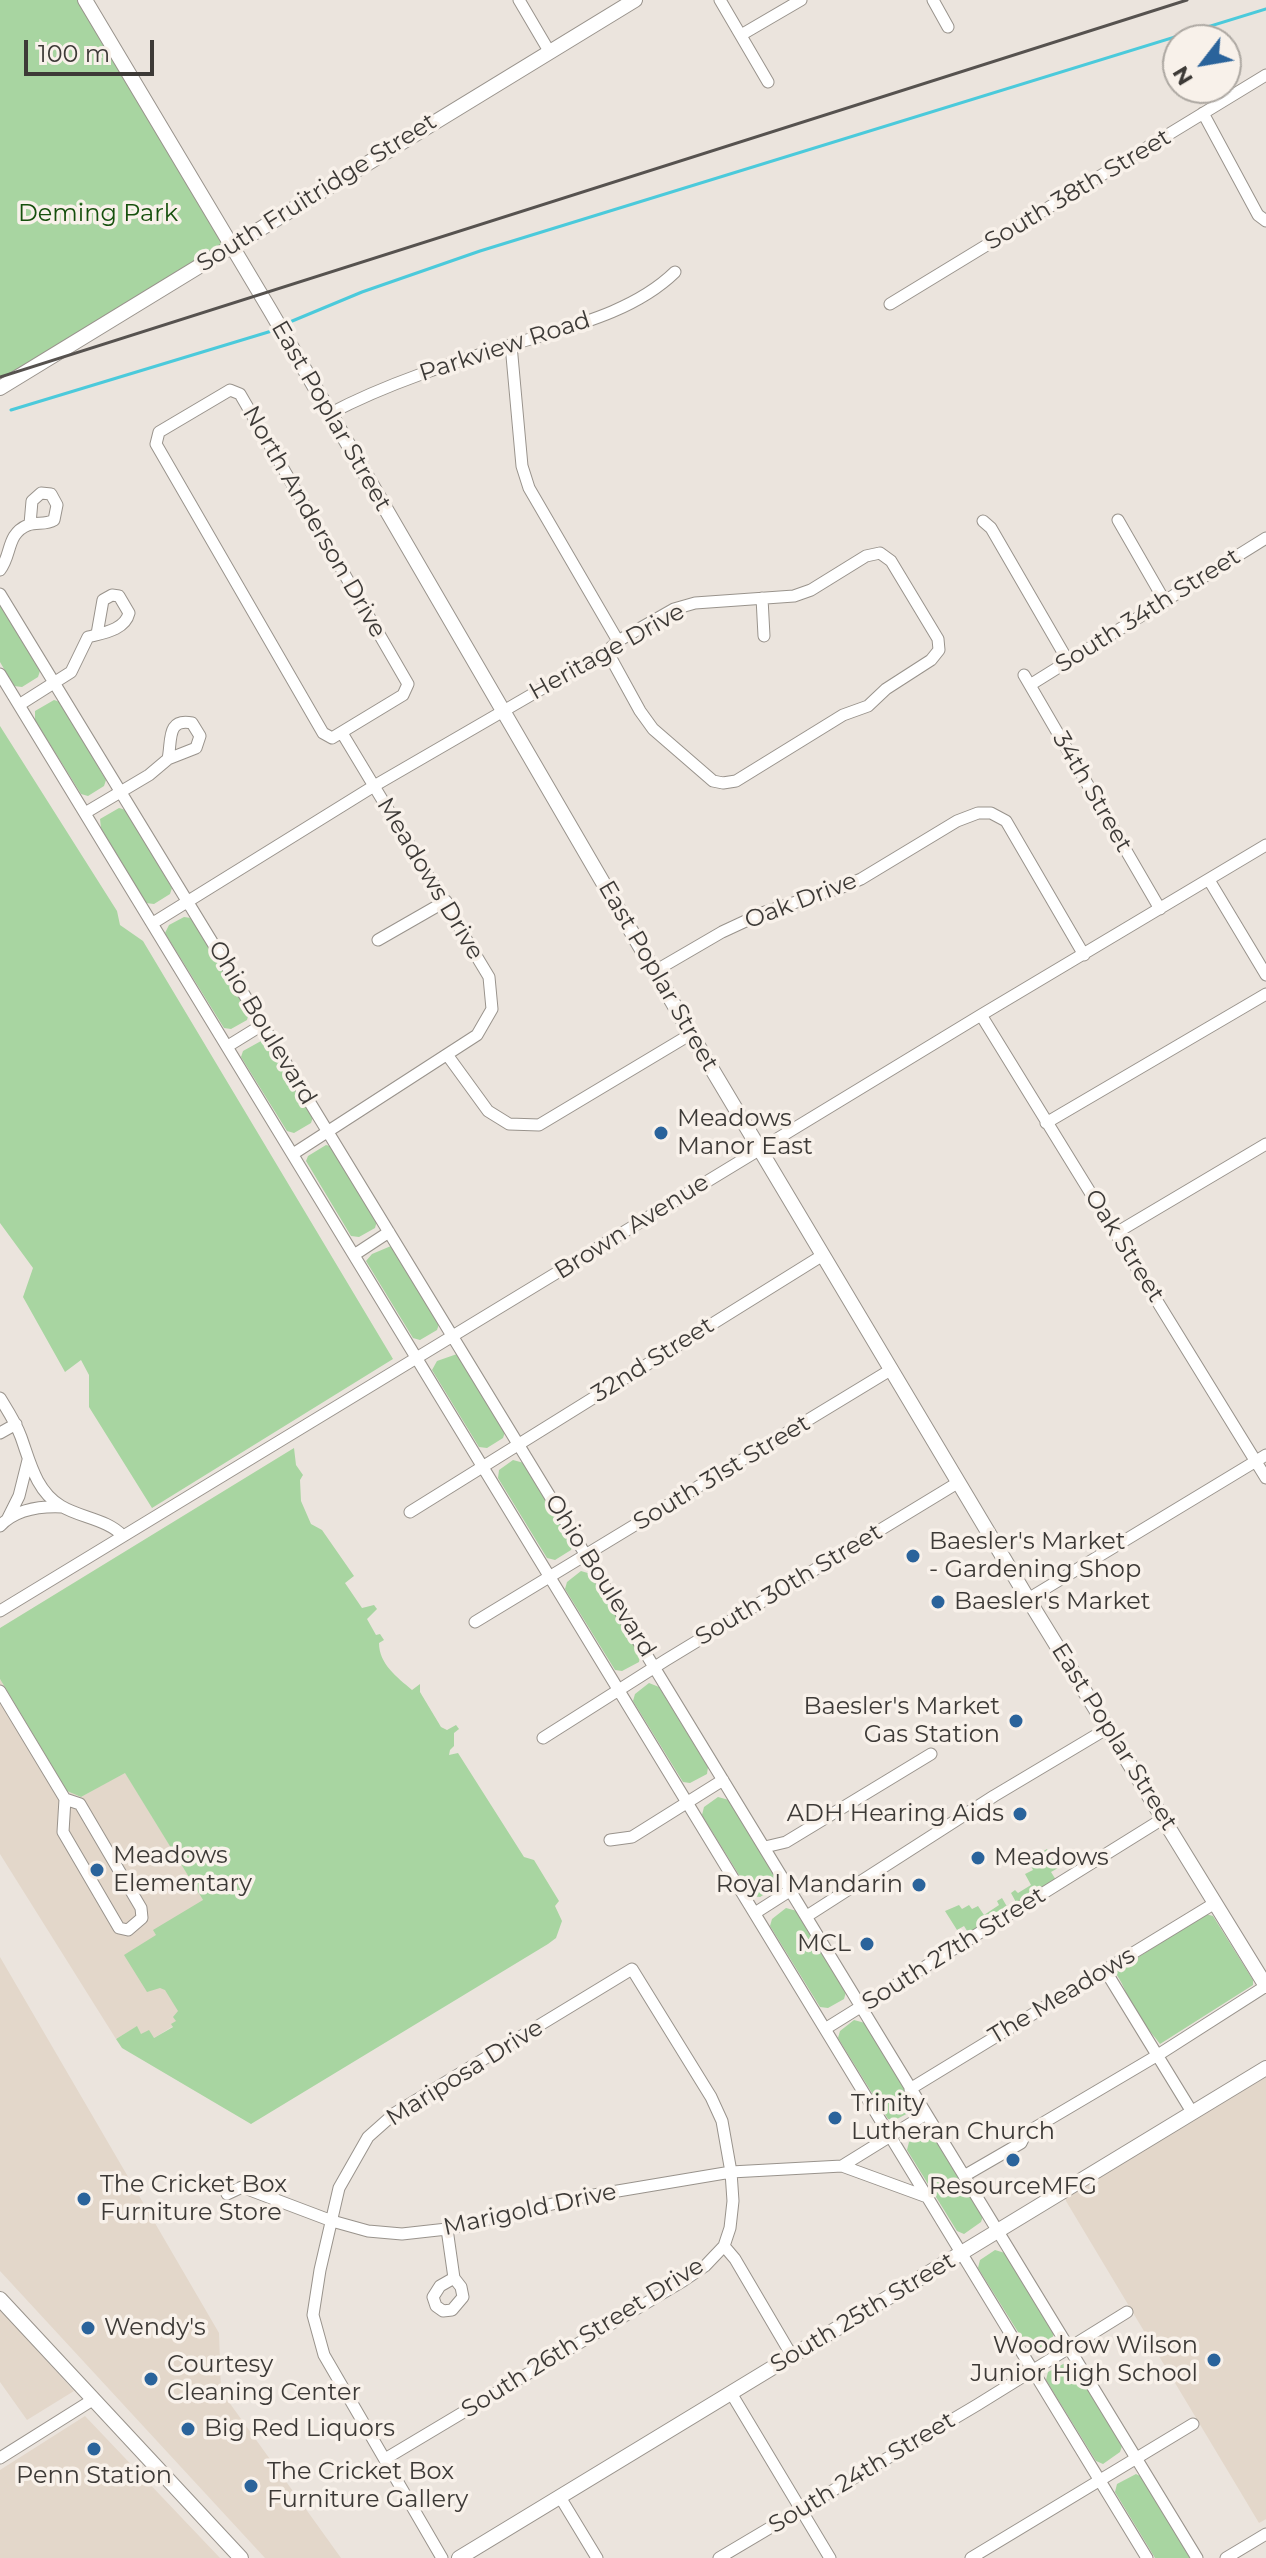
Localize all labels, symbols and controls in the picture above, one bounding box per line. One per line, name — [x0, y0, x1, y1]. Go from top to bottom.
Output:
scale bar — [28, 24, 158, 74]
north arrow — [1162, 24, 1242, 104]
text: 100 m — [38, 39, 110, 68]
text: N — [1167, 61, 1199, 90]
street label: South Fruitridge Street — [192, 107, 442, 279]
street label: South 38th Street — [980, 123, 1176, 257]
park label: Deming Park — [18, 200, 178, 228]
street label: Parkview Road — [416, 306, 594, 388]
street label: East Poplar Street — [265, 316, 397, 516]
street label: North Anderson Drive — [236, 401, 392, 643]
street label: South 34th Street — [1050, 543, 1246, 679]
street label: Heritage Drive — [524, 597, 690, 707]
street label: 34th Street — [1046, 727, 1138, 857]
street label: Meadows Drive — [370, 793, 490, 965]
street label: Oak Drive — [741, 866, 861, 936]
street label: East Poplar Street — [592, 876, 724, 1076]
street label: Ohio Boulevard — [202, 936, 322, 1110]
place label: Meadows Manor East — [677, 1105, 813, 1161]
marker: Meadows Manor East — [652, 1124, 670, 1142]
street label: Brown Avenue — [550, 1168, 714, 1286]
street label: Oak Street — [1078, 1184, 1170, 1308]
street label: 32nd Street — [587, 1311, 719, 1409]
street label: South 31st Street — [629, 1409, 815, 1537]
street label: Ohio Boulevard — [538, 1489, 662, 1663]
street label: South 30th Street — [690, 1518, 888, 1652]
place label: Baesler's Market - Gardening Shop — [929, 1528, 1141, 1584]
marker: Baesler's Market - Gardening Shop — [904, 1547, 922, 1565]
place label: Baesler's Market — [954, 1588, 1150, 1616]
marker: Baesler's Market — [929, 1593, 947, 1611]
street label: East Poplar Street — [1045, 1638, 1183, 1836]
place label: Baesler's Market Gas Station — [804, 1693, 1000, 1749]
marker: Baesler's Market Gas Station — [1007, 1712, 1025, 1730]
place label: ADH Hearing Aids — [787, 1800, 1004, 1828]
marker: ADH Hearing Aids — [1011, 1805, 1029, 1823]
place label: Meadows Elementary — [113, 1842, 252, 1898]
place label: Meadows — [994, 1844, 1109, 1872]
marker: Meadows — [969, 1849, 987, 1867]
marker: Meadows Elementary — [88, 1861, 106, 1879]
place label: Royal Mandarin — [716, 1871, 903, 1899]
marker: Royal Mandarin — [910, 1876, 928, 1894]
street label: South 27th Street — [857, 1881, 1051, 2017]
place label: MCL — [797, 1930, 851, 1958]
marker: MCL — [858, 1935, 876, 1953]
street label: The Meadows — [984, 1941, 1140, 2051]
street label: Mariposa Drive — [381, 2013, 549, 2133]
place label: Trinity Lutheran Church — [851, 2090, 1055, 2146]
marker: Trinity Lutheran Church — [826, 2109, 844, 2127]
marker: ResourceMFG — [1004, 2151, 1022, 2169]
place label: The Cricket Box Furniture Store — [100, 2171, 287, 2227]
place label: ResourceMFG — [929, 2173, 1097, 2201]
street label: Marigold Drive — [441, 2178, 619, 2242]
marker: The Cricket Box Furniture Store — [75, 2190, 93, 2208]
street label: South 25th Street — [765, 2247, 961, 2379]
street label: South 26th Street Drive — [456, 2252, 710, 2424]
place label: Wendy's — [104, 2314, 206, 2342]
marker: Wendy's — [79, 2319, 97, 2337]
place label: Woodrow Wilson Junior High School — [970, 2332, 1198, 2388]
place label: Courtesy Cleaning Center — [167, 2351, 361, 2407]
marker: Woodrow Wilson Junior High School — [1205, 2351, 1223, 2369]
marker: Courtesy Cleaning Center — [142, 2370, 160, 2388]
street label: South 24th Street — [764, 2406, 960, 2540]
place label: Big Red Liquors — [204, 2415, 395, 2443]
marker: Big Red Liquors — [179, 2420, 197, 2438]
marker: Penn Station — [85, 2440, 103, 2458]
place label: The Cricket Box Furniture Gallery — [267, 2458, 468, 2514]
place label: Penn Station — [16, 2462, 172, 2490]
marker: The Cricket Box Furniture Gallery — [242, 2477, 260, 2495]

